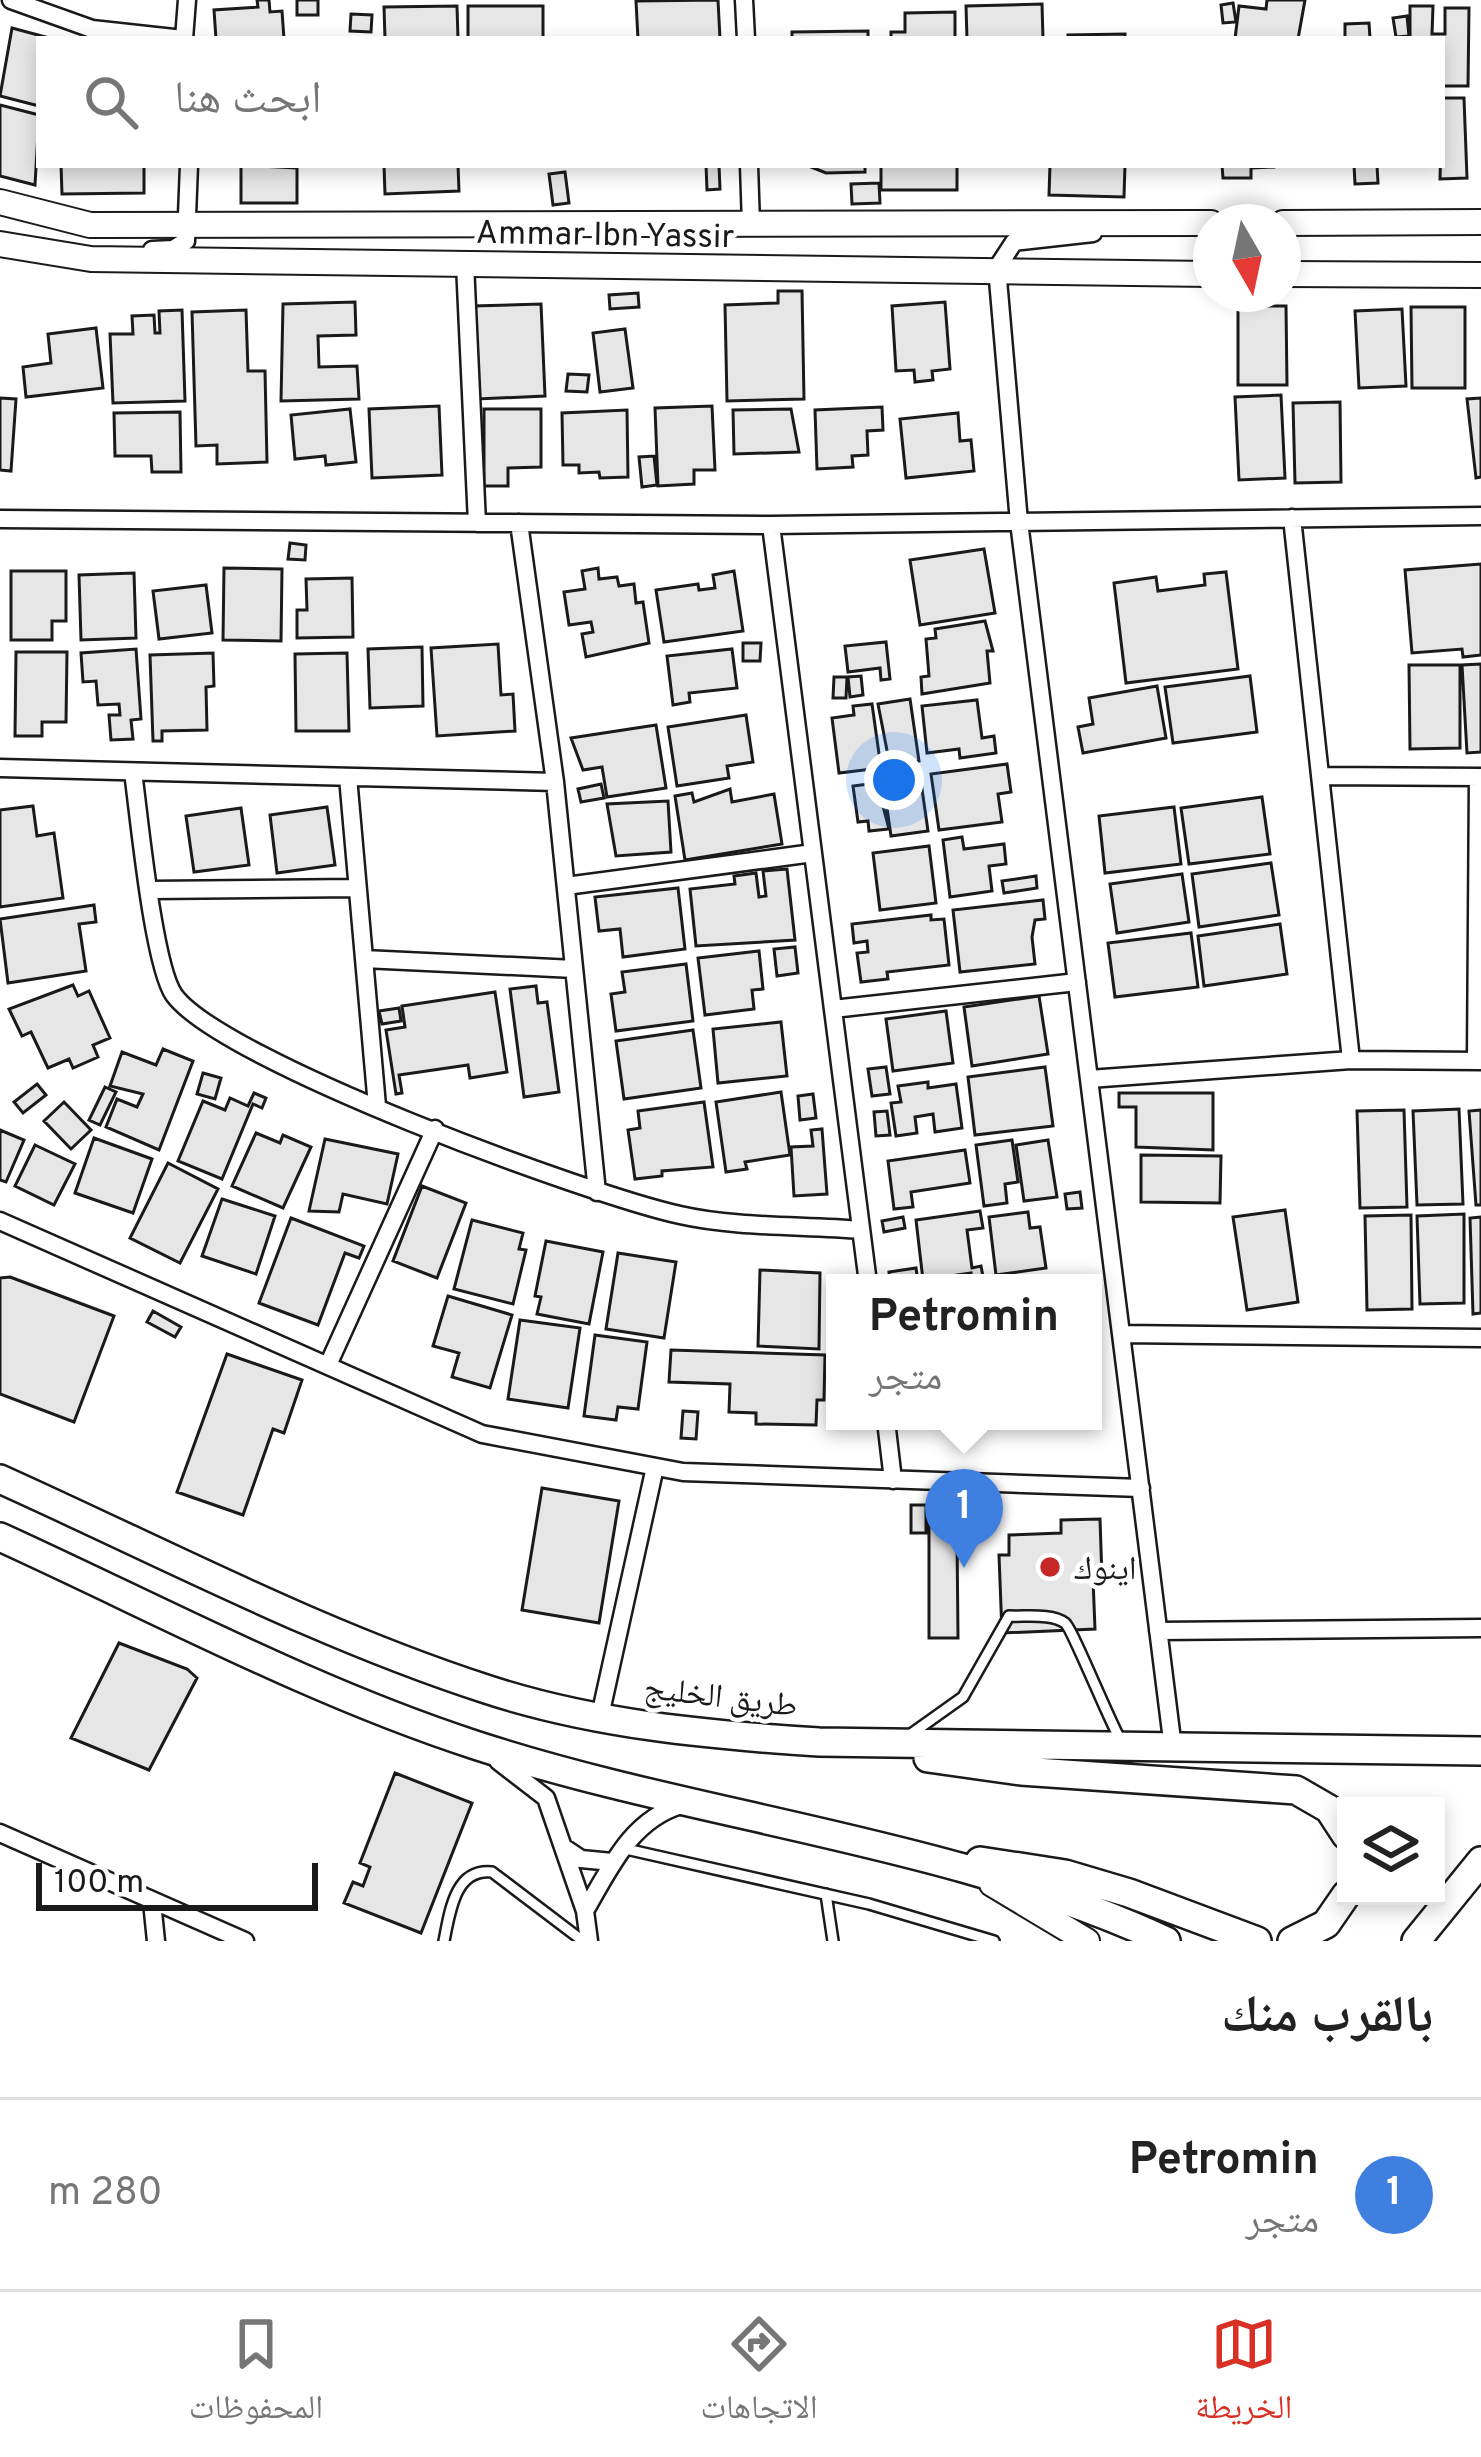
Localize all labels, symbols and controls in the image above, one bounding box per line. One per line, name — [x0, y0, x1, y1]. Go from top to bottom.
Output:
search box — [36, 36, 1445, 168]
icon: search — [78, 69, 144, 135]
text: ابحث هنا — [174, 72, 322, 129]
north arrow — [1193, 204, 1301, 312]
street label: Ammar Ibn Yassir — [475, 214, 735, 260]
your location — [864, 750, 924, 810]
popup — [826, 1274, 1102, 1430]
text: Petromin — [869, 1290, 1059, 1347]
text: متجر — [869, 1355, 942, 1404]
pin: 1 — [925, 1469, 1003, 1568]
place label: اينوك — [1074, 1550, 1137, 1592]
marker: اينوك — [1037, 1554, 1063, 1580]
street label: طريق الخليج — [641, 1669, 800, 1729]
map controls — [1337, 1797, 1445, 1905]
button: layers — [1337, 1797, 1445, 1905]
scale bar — [36, 1857, 318, 1910]
text: 100 m — [54, 1863, 144, 1905]
text: بالقرب منك — [1221, 1986, 1433, 2051]
text: Petromin — [1129, 2133, 1319, 2190]
text: 280 m — [48, 2170, 163, 2219]
text: 1 — [1386, 2170, 1402, 2219]
text: متجر — [1245, 2198, 1319, 2247]
tab: المحفوظات — [189, 2311, 323, 2439]
tab: الاتجاهات — [700, 2311, 818, 2439]
tab: الخريطة — [1195, 2311, 1292, 2439]

